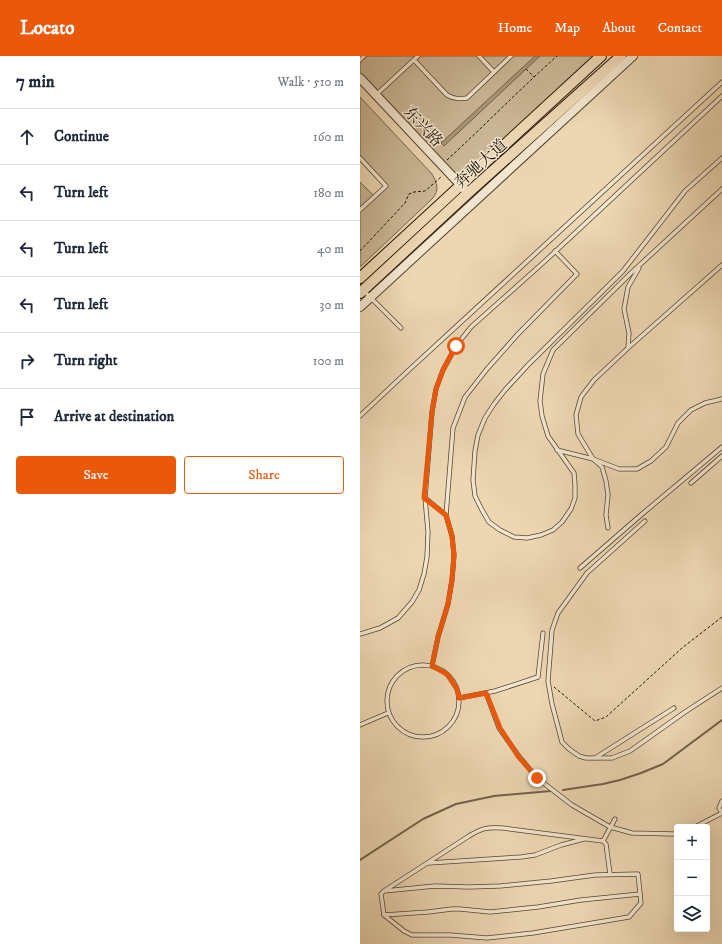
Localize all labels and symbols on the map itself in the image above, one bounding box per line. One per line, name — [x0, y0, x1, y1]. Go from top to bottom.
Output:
street label: 东兴路 — [400, 102, 447, 151]
street label: 奔驰大道 — [450, 135, 511, 193]
route start — [447, 337, 465, 355]
route end — [528, 769, 546, 787]

